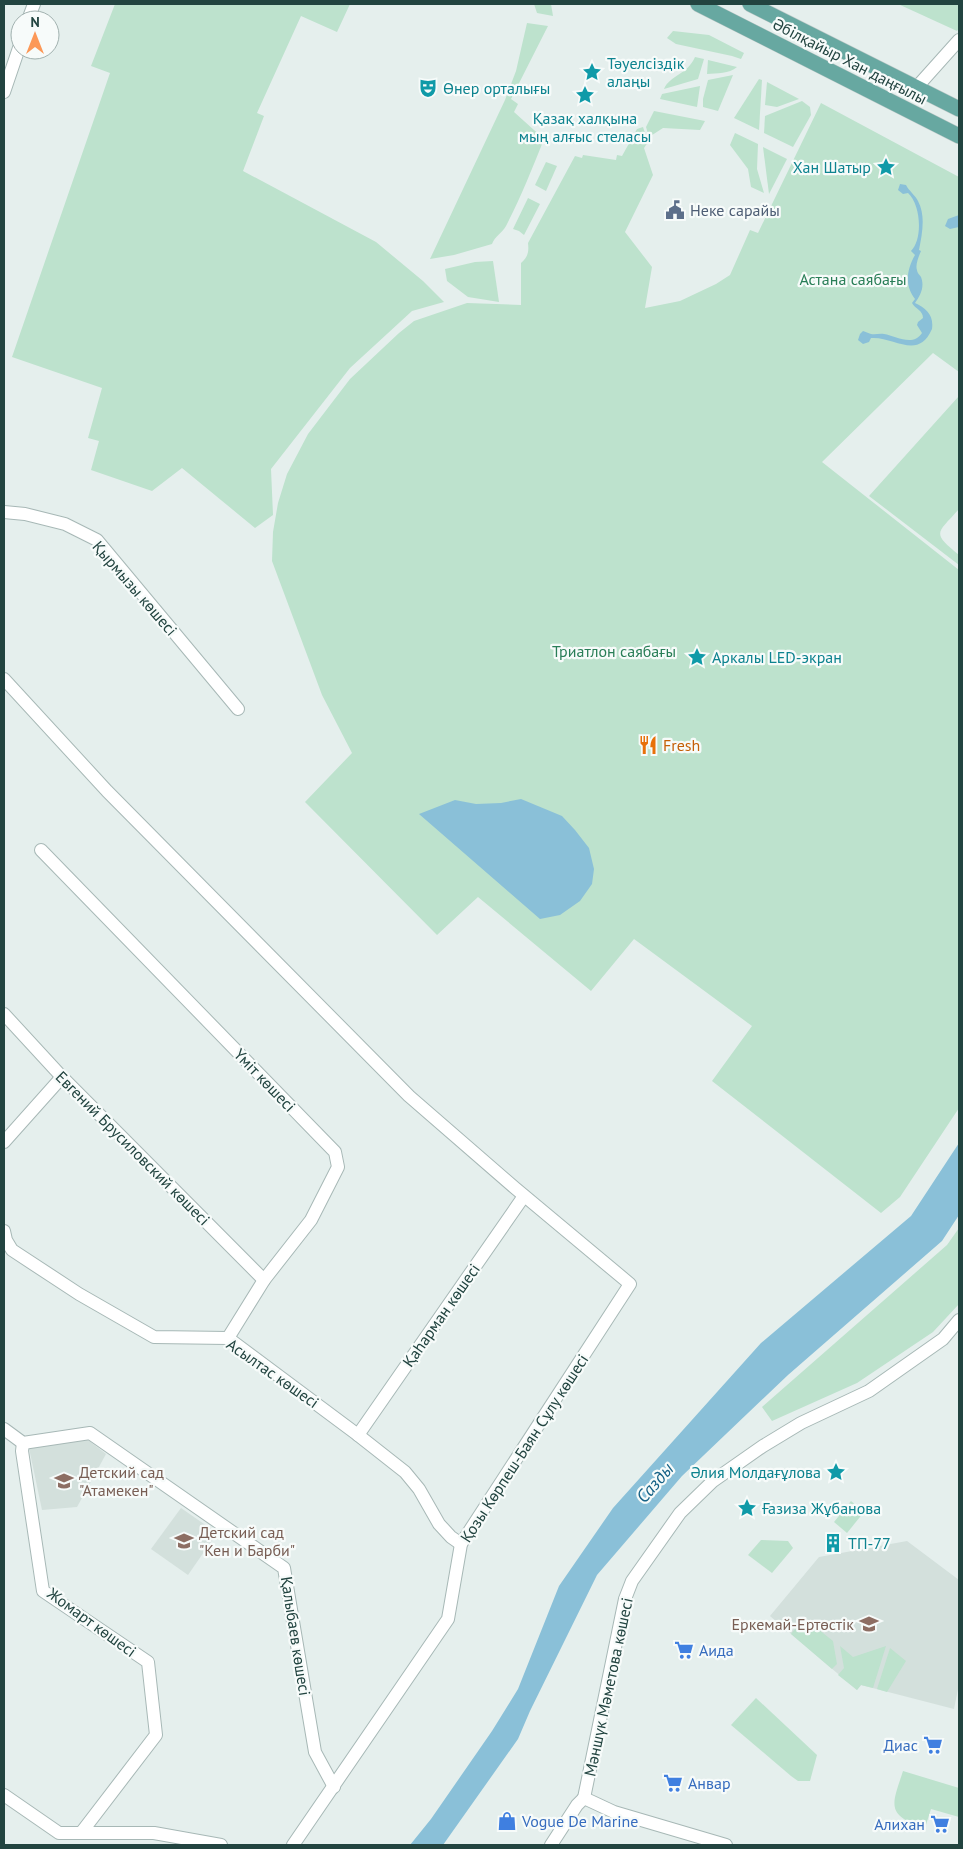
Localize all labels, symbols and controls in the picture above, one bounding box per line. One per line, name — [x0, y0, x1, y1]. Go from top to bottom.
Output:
north arrow — [10, 10, 60, 60]
text: N — [30, 13, 40, 31]
street label: Әбілқайыр Хан даңғылы — [770, 13, 930, 109]
place label: Тәуелсіздік алаңы — [607, 53, 685, 91]
place icon: Тәуелсіздік алаңы — [581, 61, 603, 83]
theatre icon: Өнер орталығы — [417, 77, 439, 99]
place label: Өнер орталығы — [443, 78, 550, 98]
place icon: Қазақ халқына мың алғыс стеласы — [574, 84, 596, 106]
place label: Қазақ халқына мың алғыс стеласы — [519, 108, 651, 146]
place icon: Хан Шатыр — [875, 156, 897, 178]
place label: Хан Шатыр — [793, 157, 871, 177]
public building icon: Неке сарайы — [664, 199, 686, 221]
place label: Неке сарайы — [690, 200, 780, 220]
park label: Астана саябағы — [799, 269, 907, 289]
street label: Қырмызы көшесі — [88, 536, 182, 640]
park label: Триатлон саябағы — [552, 641, 676, 661]
place icon: Аркалы LED-экран — [686, 646, 708, 668]
place label: Аркалы LED-экран — [712, 647, 842, 667]
restaurant icon: Fresh — [637, 734, 659, 756]
place label: Fresh — [663, 735, 700, 755]
street label: Үміт көшесі — [230, 1044, 300, 1116]
street label: Евгений Брусиловский көшесі — [52, 1067, 214, 1229]
street label: Қаһарман көшесі — [398, 1259, 484, 1371]
street label: Асылтас көшесі — [223, 1334, 323, 1412]
street label: Қозы Көрпеш-Баян Сұлу көшесі — [456, 1350, 592, 1546]
water label: Сазды — [631, 1457, 679, 1508]
place icon: Әлия Молдағұлова — [825, 1461, 847, 1483]
place label: Детский сад "Атамекен" — [79, 1462, 164, 1500]
place label: Әлия Молдағұлова — [690, 1462, 821, 1482]
school or university icon: Детский сад "Атамекен" — [53, 1470, 75, 1492]
place icon: Ғазиза Жұбанова — [736, 1497, 758, 1519]
place label: Ғазиза Жұбанова — [762, 1498, 881, 1518]
place label: Детский сад "Кен и Барби" — [199, 1522, 295, 1560]
school or university icon: Детский сад "Кен и Барби" — [173, 1530, 195, 1552]
building icon: ТП-77 — [822, 1532, 844, 1554]
place label: ТП-77 — [848, 1533, 891, 1553]
street label: Қалыбаев көшесі — [277, 1575, 315, 1697]
street label: Жомарт көшесі — [43, 1582, 140, 1661]
street label: Мәншүк Мәметова көшесі — [579, 1596, 637, 1778]
school or university icon: Еркемай-Ертөстік — [858, 1613, 880, 1635]
place label: Еркемай-Ертөстік — [731, 1614, 854, 1634]
supermarket icon: Аида — [673, 1639, 695, 1661]
place label: Аида — [699, 1640, 734, 1660]
supermarket icon: Диас — [922, 1734, 944, 1756]
place label: Диас — [883, 1735, 918, 1755]
supermarket icon: Анвар — [662, 1772, 684, 1794]
place label: Анвар — [688, 1773, 731, 1793]
shop icon: Vogue De Marine — [496, 1810, 518, 1832]
place label: Vogue De Marine — [521, 1811, 638, 1831]
supermarket icon: Алихан — [929, 1813, 951, 1835]
place label: Алихан — [874, 1814, 925, 1834]

